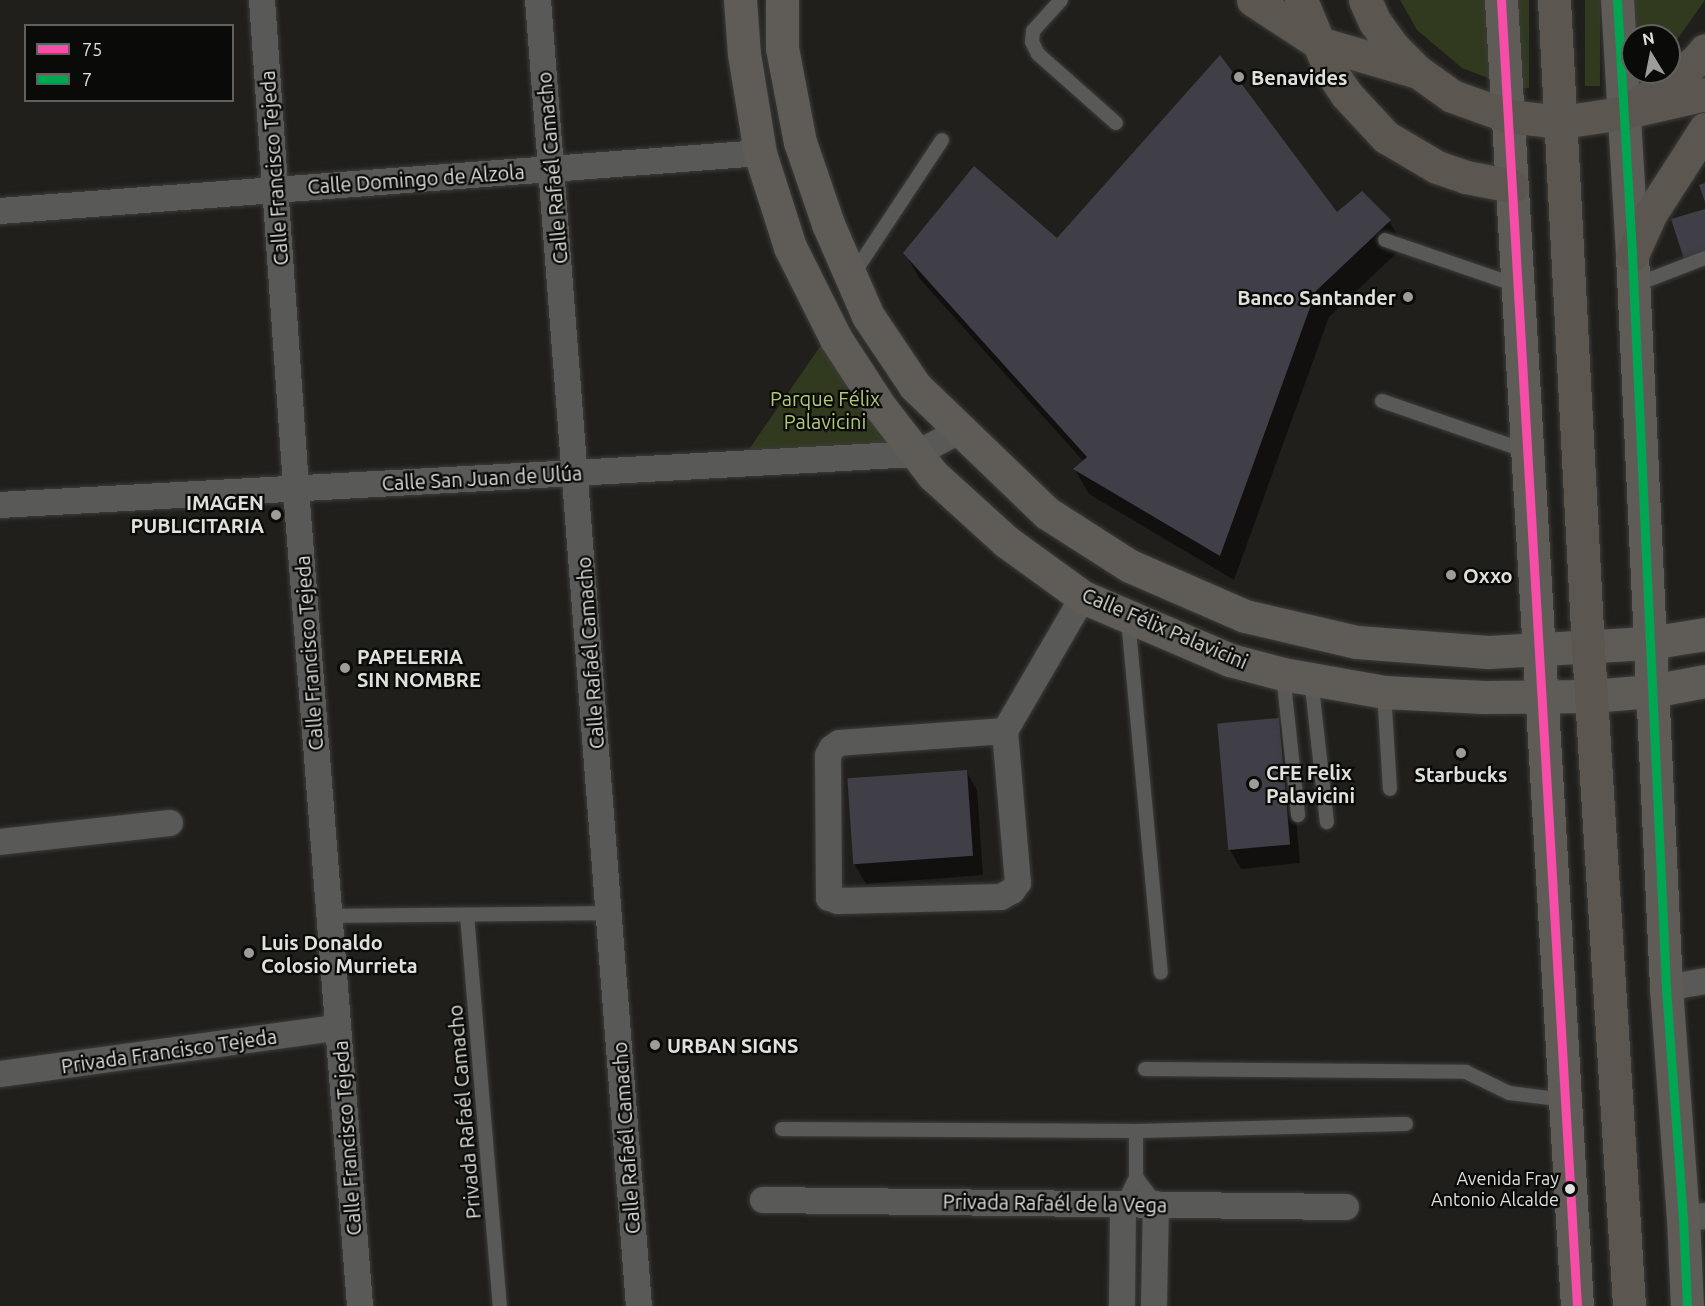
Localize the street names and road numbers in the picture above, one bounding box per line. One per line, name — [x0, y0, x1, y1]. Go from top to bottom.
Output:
street label: Calle Francisco Tejeda — [255, 70, 293, 266]
street label: Calle Rafaél Camacho — [532, 71, 572, 265]
street label: Calle Domingo de Alzola — [307, 159, 525, 199]
street label: Calle San Juan de Ulúa — [381, 461, 583, 495]
street label: Calle Francisco Tejeda — [290, 555, 328, 751]
street label: Calle Rafaél Camacho — [571, 556, 609, 750]
street label: Calle Félix Palavicini — [1079, 582, 1251, 674]
street label: Privada Rafaél Camacho — [443, 1004, 485, 1220]
street label: Privada Francisco Tejeda — [59, 1024, 279, 1078]
street label: Calle Francisco Tejeda — [328, 1040, 366, 1236]
street label: Calle Rafaél Camacho — [607, 1041, 645, 1235]
street label: Privada Rafaél de la Vega — [942, 1189, 1168, 1217]

